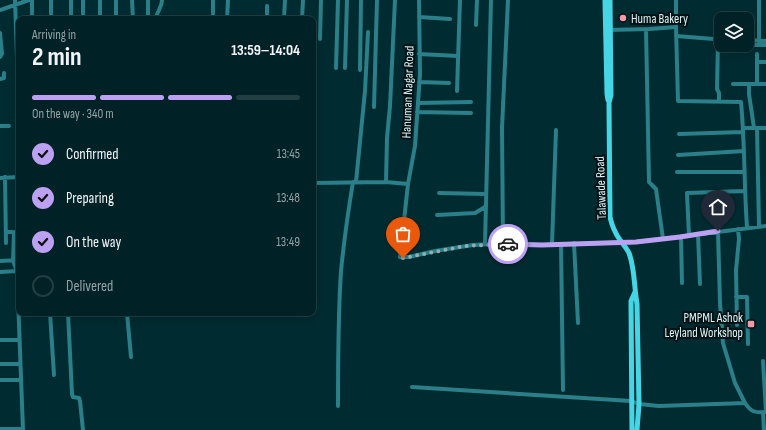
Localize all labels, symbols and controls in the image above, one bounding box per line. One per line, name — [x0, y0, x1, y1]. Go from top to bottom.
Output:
place label: Huma Bakery — [631, 11, 688, 27]
map controls — [714, 12, 754, 52]
button: layers — [714, 12, 754, 52]
marker: Huma Bakery — [618, 13, 628, 23]
text: Arriving in — [32, 27, 76, 43]
text: 13:59–14:04 — [231, 41, 300, 60]
text: 2 min — [32, 42, 82, 73]
street label: Hanuman Nagar Road — [398, 45, 418, 139]
text: On the way · 340 m — [32, 106, 114, 122]
icon: check — [32, 143, 54, 165]
text: Confirmed — [66, 145, 119, 164]
text: 13:45 — [277, 146, 300, 162]
street label: Talawade Road — [592, 156, 610, 220]
icon: check — [32, 187, 54, 209]
text: Preparing — [66, 189, 114, 208]
text: 13:48 — [276, 190, 300, 206]
pin — [701, 190, 735, 231]
icon: home — [707, 196, 729, 218]
pin — [386, 217, 420, 258]
icon: bag — [392, 223, 414, 245]
courier — [488, 224, 528, 264]
icon: check — [32, 231, 54, 253]
text: On the way — [66, 233, 121, 252]
icon: car — [497, 233, 519, 255]
text: 13:49 — [276, 234, 300, 250]
text: Delivered — [66, 277, 113, 296]
place label: PMPML Ashok Leyland Workshop — [665, 310, 743, 341]
marker: PMPML Ashok Leyland Workshop — [746, 319, 756, 329]

